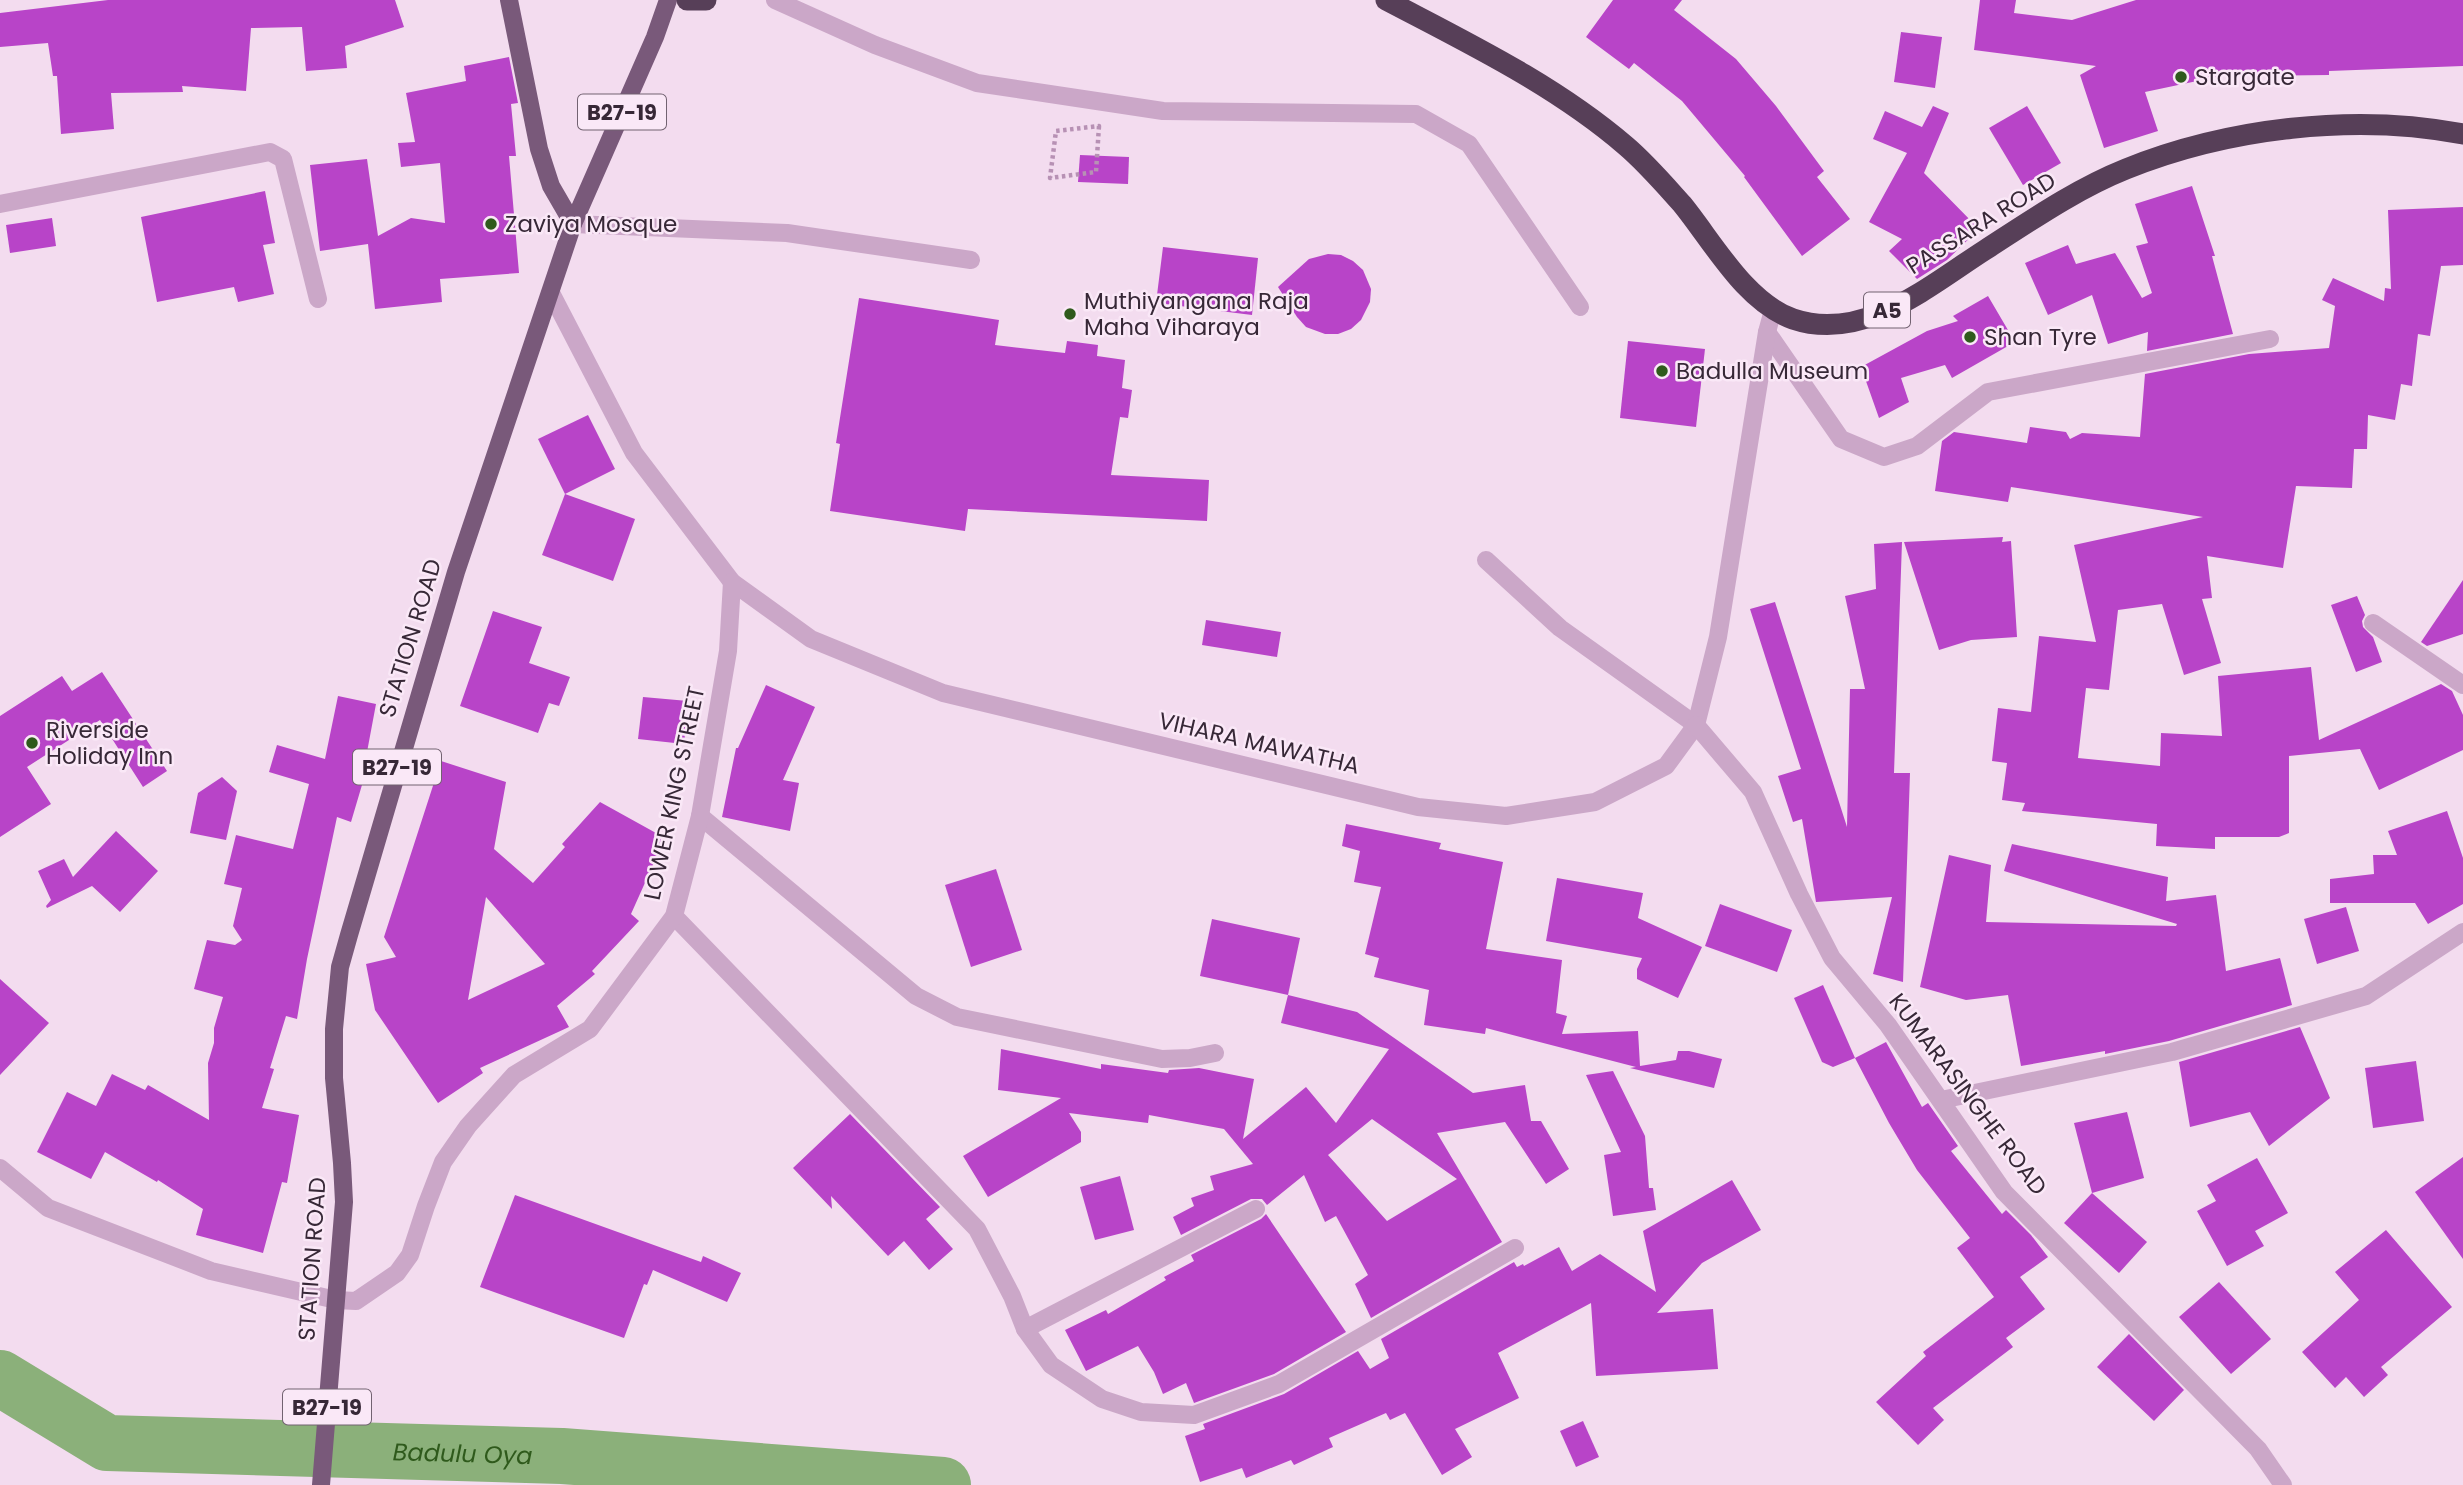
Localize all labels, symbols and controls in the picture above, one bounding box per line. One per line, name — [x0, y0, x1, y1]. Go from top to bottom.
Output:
place label: Stargate — [2195, 61, 2295, 93]
marker: Stargate — [2173, 69, 2189, 85]
road number: B27-19 — [578, 94, 666, 130]
street label: PASSARA ROAD — [1900, 164, 2062, 282]
place label: Zaviya Mosque — [505, 208, 677, 240]
marker: Zaviya Mosque — [483, 216, 499, 232]
place label: Muthiyangana Raja Maha Viharaya — [1084, 285, 1309, 343]
road number: A5 — [1864, 292, 1910, 328]
marker: Muthiyangana Raja Maha Viharaya — [1062, 306, 1078, 322]
place label: Shan Tyre — [1984, 321, 2097, 353]
marker: Shan Tyre — [1962, 329, 1978, 345]
place label: Badulla Museum — [1676, 355, 1868, 387]
marker: Badulla Museum — [1654, 363, 1670, 379]
street label: STATION ROAD — [371, 555, 449, 721]
street label: LOWER KING STREET — [636, 683, 712, 903]
street label: VIHARA MAWATHA — [1155, 704, 1363, 782]
place label: Riverside Holiday Inn — [46, 714, 173, 772]
marker: Riverside Holiday Inn — [24, 735, 40, 751]
road number: B27-19 — [353, 750, 441, 784]
street label: KUMARASINGHE ROAD — [1881, 987, 2055, 1201]
street label: STATION ROAD — [290, 1176, 334, 1342]
road number: B27-19 — [283, 1390, 371, 1424]
water label: Badulu Oya — [392, 1435, 533, 1472]

